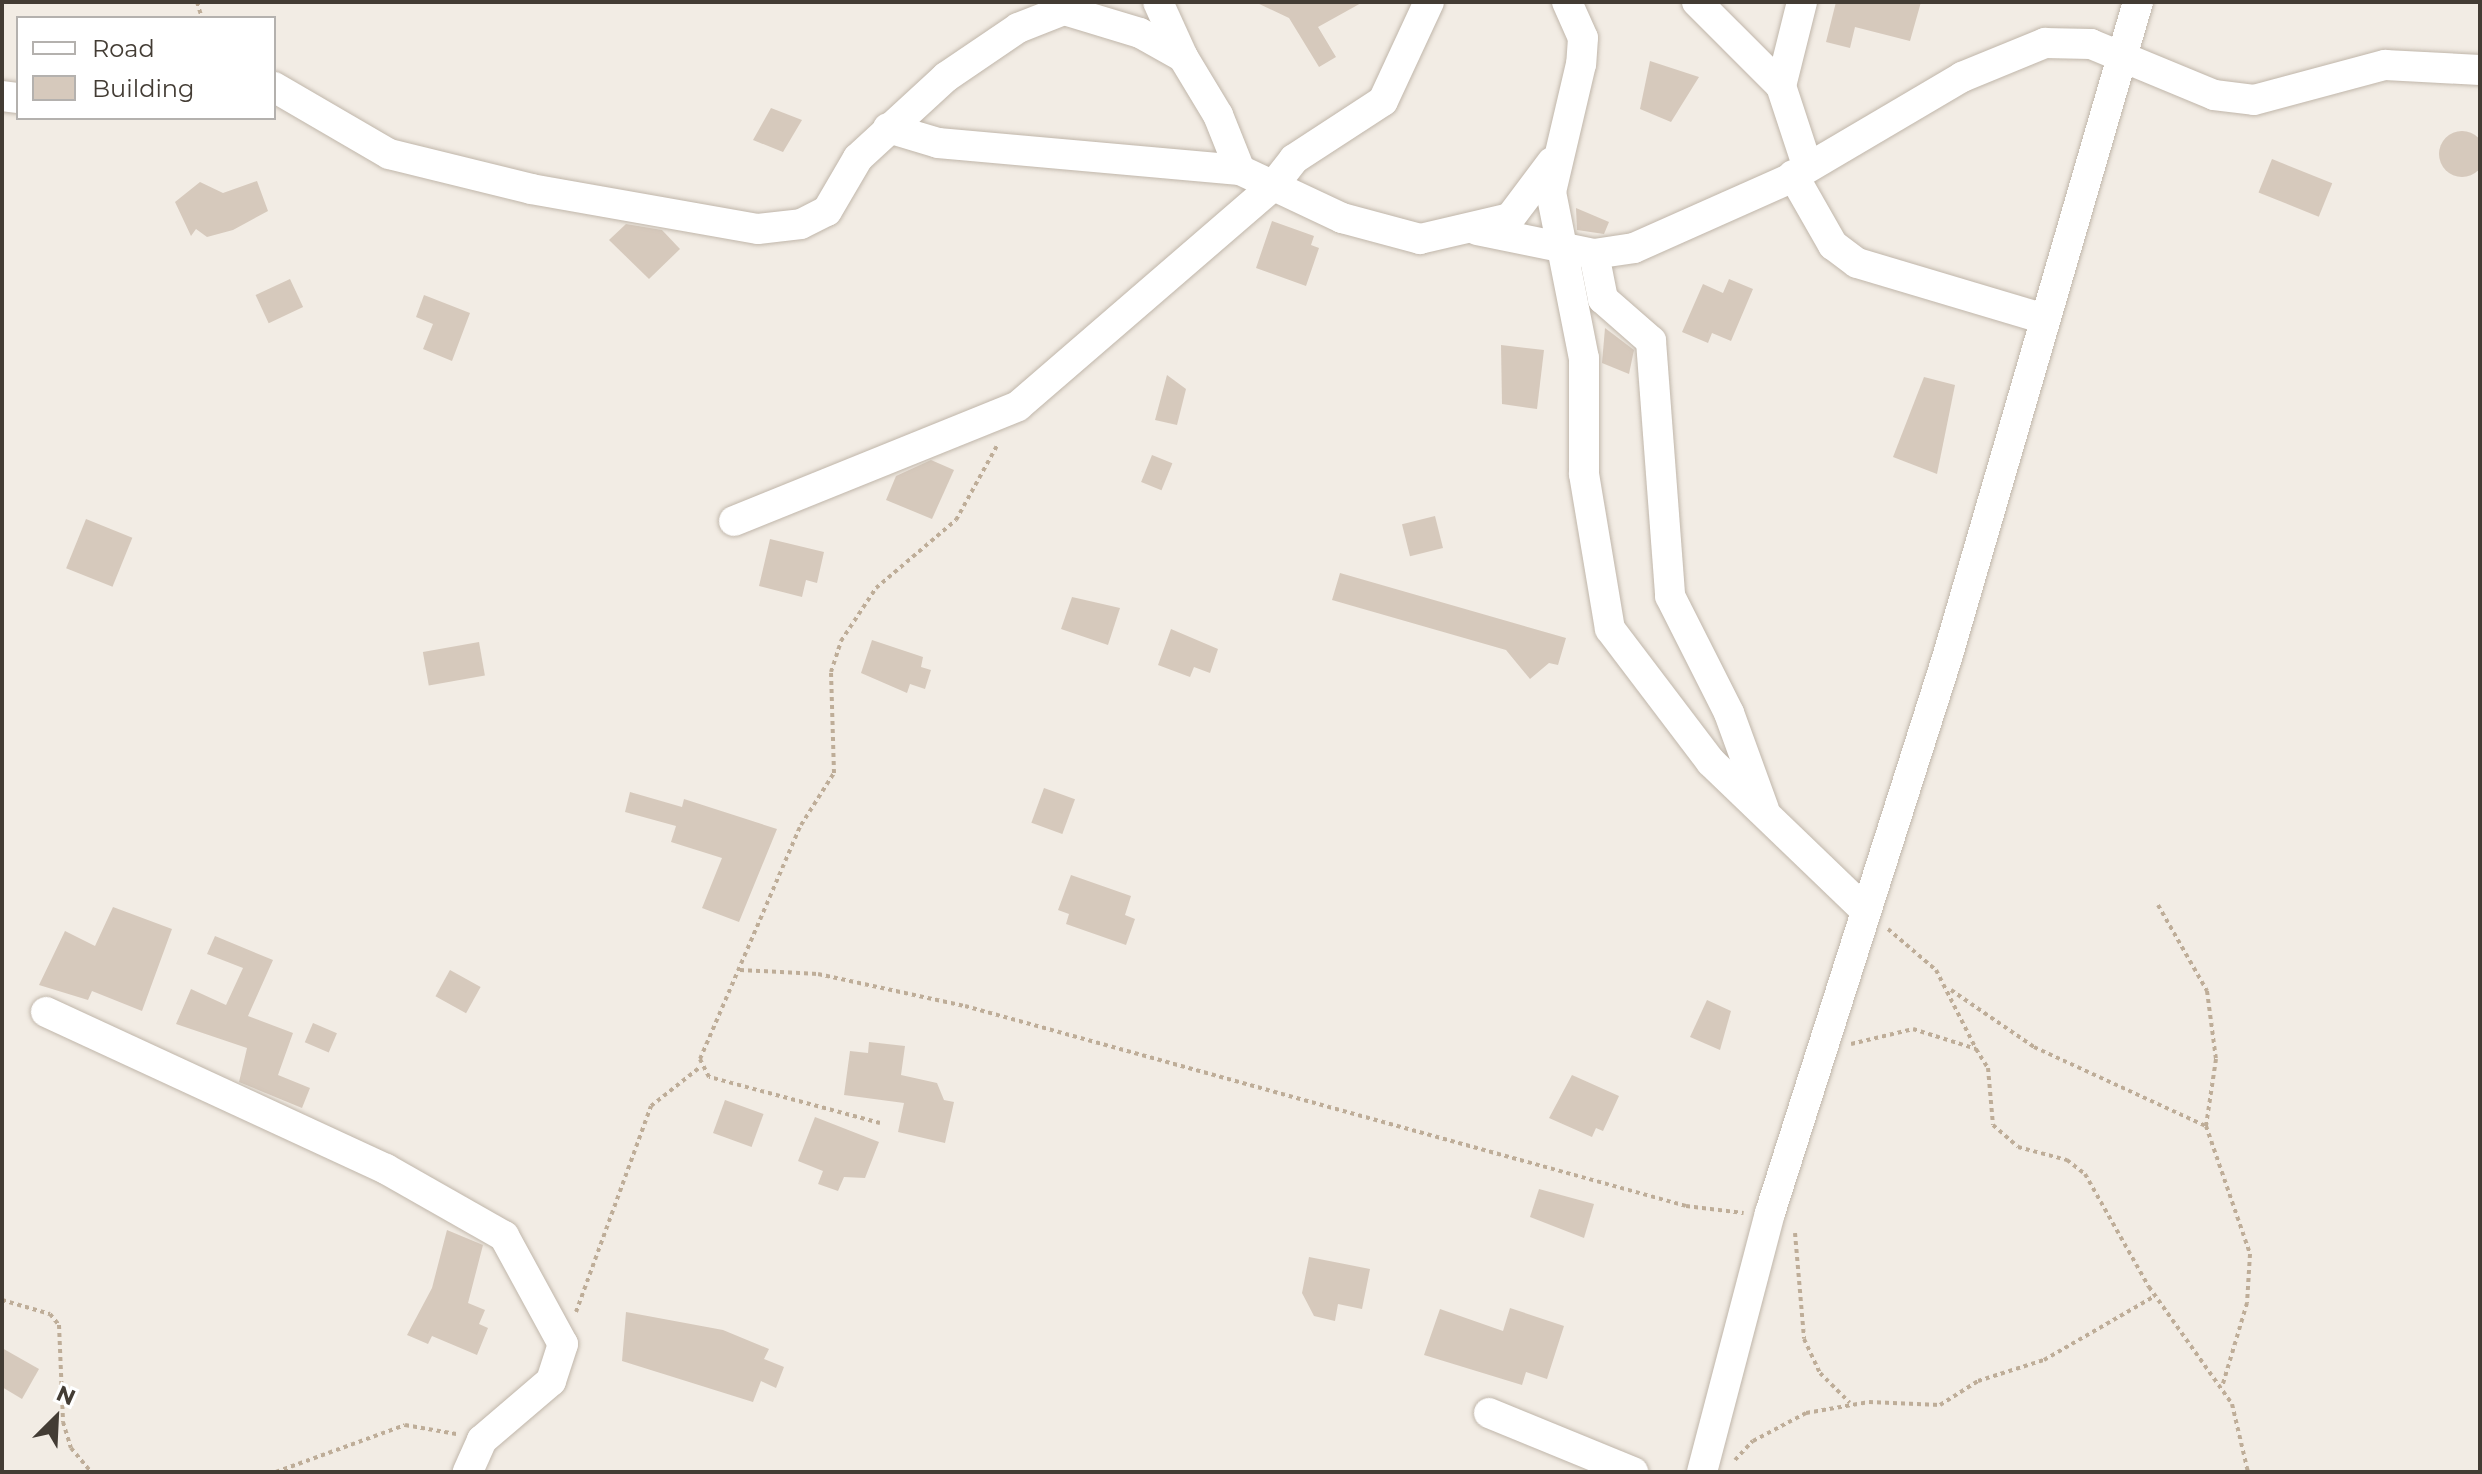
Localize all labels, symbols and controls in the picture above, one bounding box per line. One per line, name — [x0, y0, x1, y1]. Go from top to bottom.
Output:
legend — [16, 16, 276, 120]
text: Road — [92, 34, 155, 63]
text: Building — [92, 74, 195, 103]
north arrow — [16, 1378, 96, 1458]
text: N — [52, 1380, 80, 1412]

